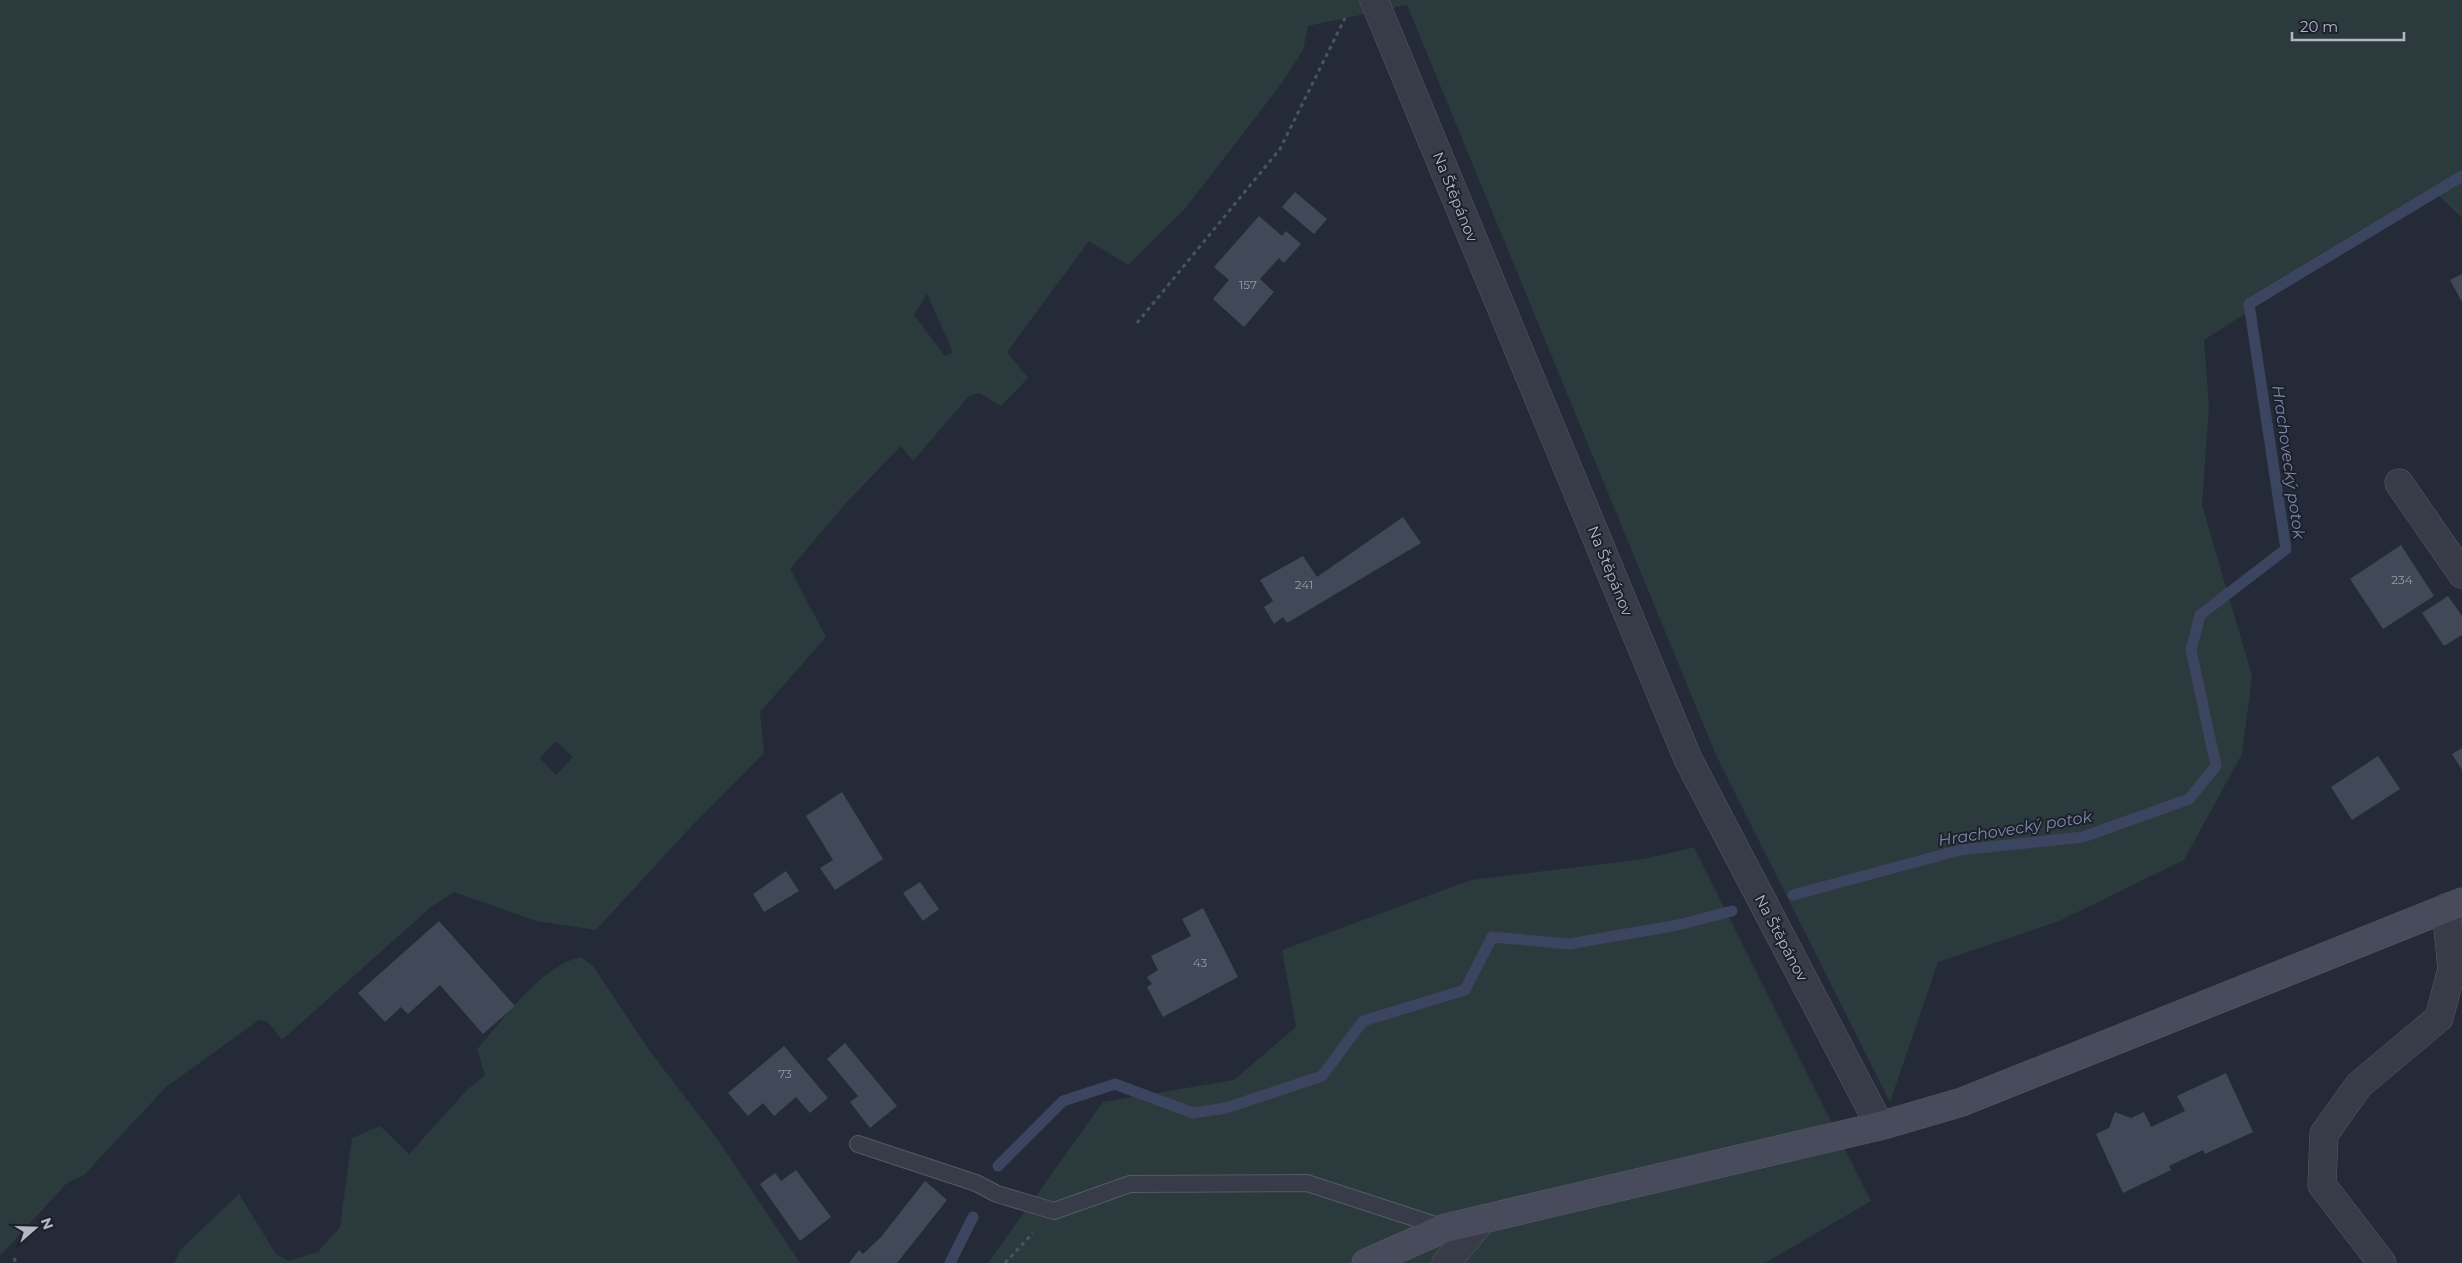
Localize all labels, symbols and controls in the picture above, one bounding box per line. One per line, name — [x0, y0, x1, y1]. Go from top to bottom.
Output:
scale bar — [2292, 10, 2404, 42]
text: 20 m — [2300, 17, 2338, 36]
street label: Na Štěpánov — [1429, 149, 1482, 245]
house number: 157 — [1239, 277, 1257, 292]
water label: Hrachovecký potok — [2268, 384, 2309, 542]
street label: Na Štěpánov — [1584, 523, 1637, 619]
house number: 234 — [2391, 572, 2413, 587]
house number: 241 — [1295, 577, 1313, 592]
water label: Hrachovecký potok — [1937, 807, 2095, 850]
street label: Na Štěpánov — [1751, 891, 1813, 985]
house number: 43 — [1193, 955, 1207, 970]
house number: 73 — [778, 1066, 792, 1081]
north arrow — [10, 1203, 60, 1253]
text: N — [37, 1215, 58, 1232]

